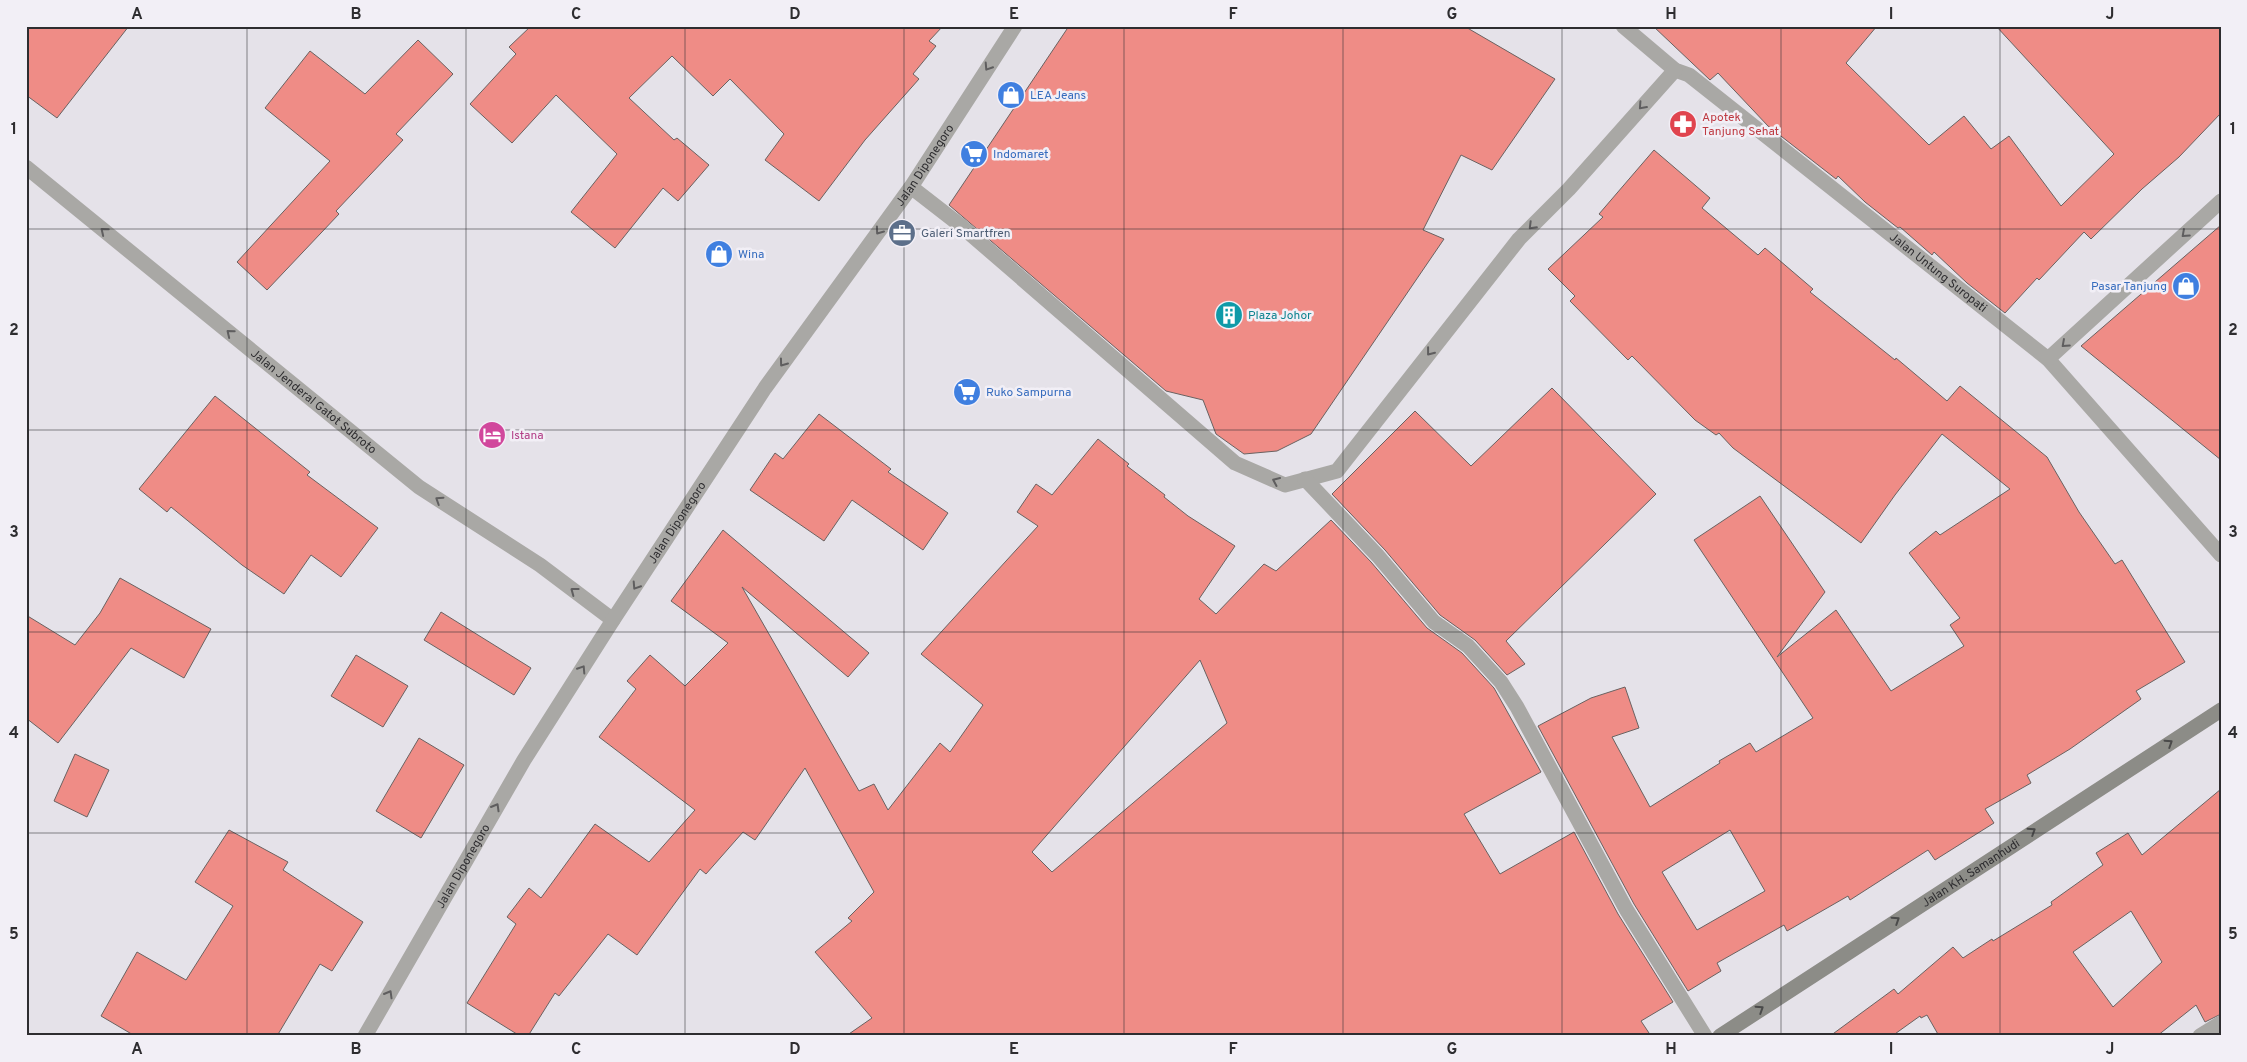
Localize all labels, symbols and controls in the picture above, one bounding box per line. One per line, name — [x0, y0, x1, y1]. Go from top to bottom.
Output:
text: A — [131, 5, 143, 25]
text: B — [350, 5, 362, 25]
text: C — [571, 5, 581, 25]
text: D — [789, 5, 801, 25]
text: E — [1009, 5, 1019, 25]
text: F — [1228, 5, 1238, 25]
text: G — [1447, 5, 1457, 25]
text: H — [1665, 5, 1677, 25]
text: I — [1889, 5, 1893, 25]
text: J — [2106, 5, 2114, 25]
one-way arrow — [985, 62, 995, 71]
shop icon: LEA Jeans — [996, 80, 1026, 110]
place label: LEA Jeans — [1030, 88, 1086, 104]
one-way arrow — [1639, 101, 1648, 110]
pharmacy icon: Apotek Tanjung Sehat — [1668, 109, 1698, 139]
place label: Apotek Tanjung Sehat — [1702, 110, 1779, 140]
text: 1 — [11, 120, 17, 140]
text: 1 — [2230, 120, 2236, 140]
street label: Jalan Diponegoro — [893, 121, 958, 210]
supermarket icon: Indomaret — [959, 139, 989, 169]
place label: Indomaret — [993, 147, 1049, 163]
office icon: Galeri Smartfren — [887, 218, 917, 248]
one-way arrow — [1529, 220, 1538, 229]
one-way arrow — [876, 225, 885, 235]
place label: Galeri Smartfren — [921, 226, 1011, 242]
one-way arrow — [101, 228, 110, 236]
one-way arrow — [2181, 228, 2190, 237]
street label: Jalan Untung Suropati — [1886, 230, 1990, 317]
shop icon: Wina — [704, 239, 734, 269]
place label: Wina — [738, 247, 764, 263]
shop icon: Pasar Tanjung — [2171, 271, 2201, 301]
place label: Pasar Tanjung — [2091, 279, 2167, 295]
building icon: Plaza Johor — [1214, 300, 1244, 330]
place label: Plaza Johor — [1248, 308, 1312, 324]
text: 2 — [9, 321, 19, 341]
text: 2 — [2228, 321, 2238, 341]
one-way arrow — [227, 331, 236, 339]
one-way arrow — [2061, 338, 2070, 347]
street label: Jalan Jenderal Gatot Subroto — [247, 346, 380, 458]
one-way arrow — [1427, 346, 1436, 356]
one-way arrow — [780, 357, 789, 367]
supermarket icon: Ruko Sampurna — [952, 377, 982, 407]
place label: Ruko Sampurna — [986, 385, 1071, 401]
hotel icon: Istana — [477, 420, 507, 450]
place label: Istana — [511, 428, 544, 444]
one-way arrow — [1272, 476, 1281, 487]
street label: Jalan Diponegoro — [645, 479, 711, 567]
one-way arrow — [436, 497, 445, 506]
text: 3 — [9, 523, 19, 543]
text: 3 — [2228, 523, 2238, 543]
one-way arrow — [632, 580, 642, 589]
one-way arrow — [571, 588, 580, 596]
one-way arrow — [575, 665, 585, 674]
text: 4 — [9, 724, 19, 744]
text: 4 — [2228, 724, 2238, 744]
one-way arrow — [2163, 740, 2172, 749]
one-way arrow — [490, 804, 500, 813]
street label: Jalan Diponegoro — [433, 821, 495, 912]
one-way arrow — [2027, 828, 2036, 838]
street label: Jalan KH. Samanhudi — [1919, 836, 2023, 912]
one-way arrow — [1891, 917, 1900, 926]
text: 5 — [9, 925, 19, 945]
text: 5 — [2228, 925, 2238, 945]
one-way arrow — [383, 990, 393, 999]
one-way arrow — [1755, 1006, 1764, 1015]
text: A — [131, 1040, 143, 1060]
text: B — [350, 1040, 362, 1060]
text: C — [571, 1040, 581, 1060]
text: D — [789, 1040, 801, 1060]
text: E — [1009, 1040, 1019, 1060]
text: F — [1228, 1040, 1238, 1060]
text: G — [1447, 1040, 1457, 1060]
text: H — [1665, 1040, 1677, 1060]
text: I — [1889, 1040, 1893, 1060]
text: J — [2106, 1040, 2114, 1060]

